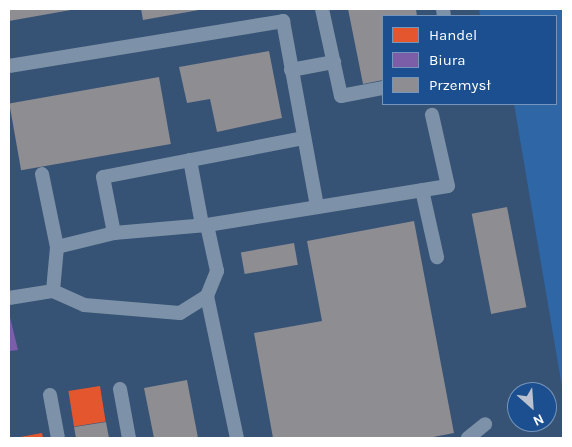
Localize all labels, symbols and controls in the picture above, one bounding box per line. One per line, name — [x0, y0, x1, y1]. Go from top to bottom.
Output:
legend — [382, 15, 557, 105]
text: Handel — [429, 26, 477, 44]
text: Biura — [429, 51, 466, 69]
text: Przemysł — [429, 76, 491, 94]
north arrow — [507, 382, 557, 432]
text: N — [530, 410, 547, 430]

